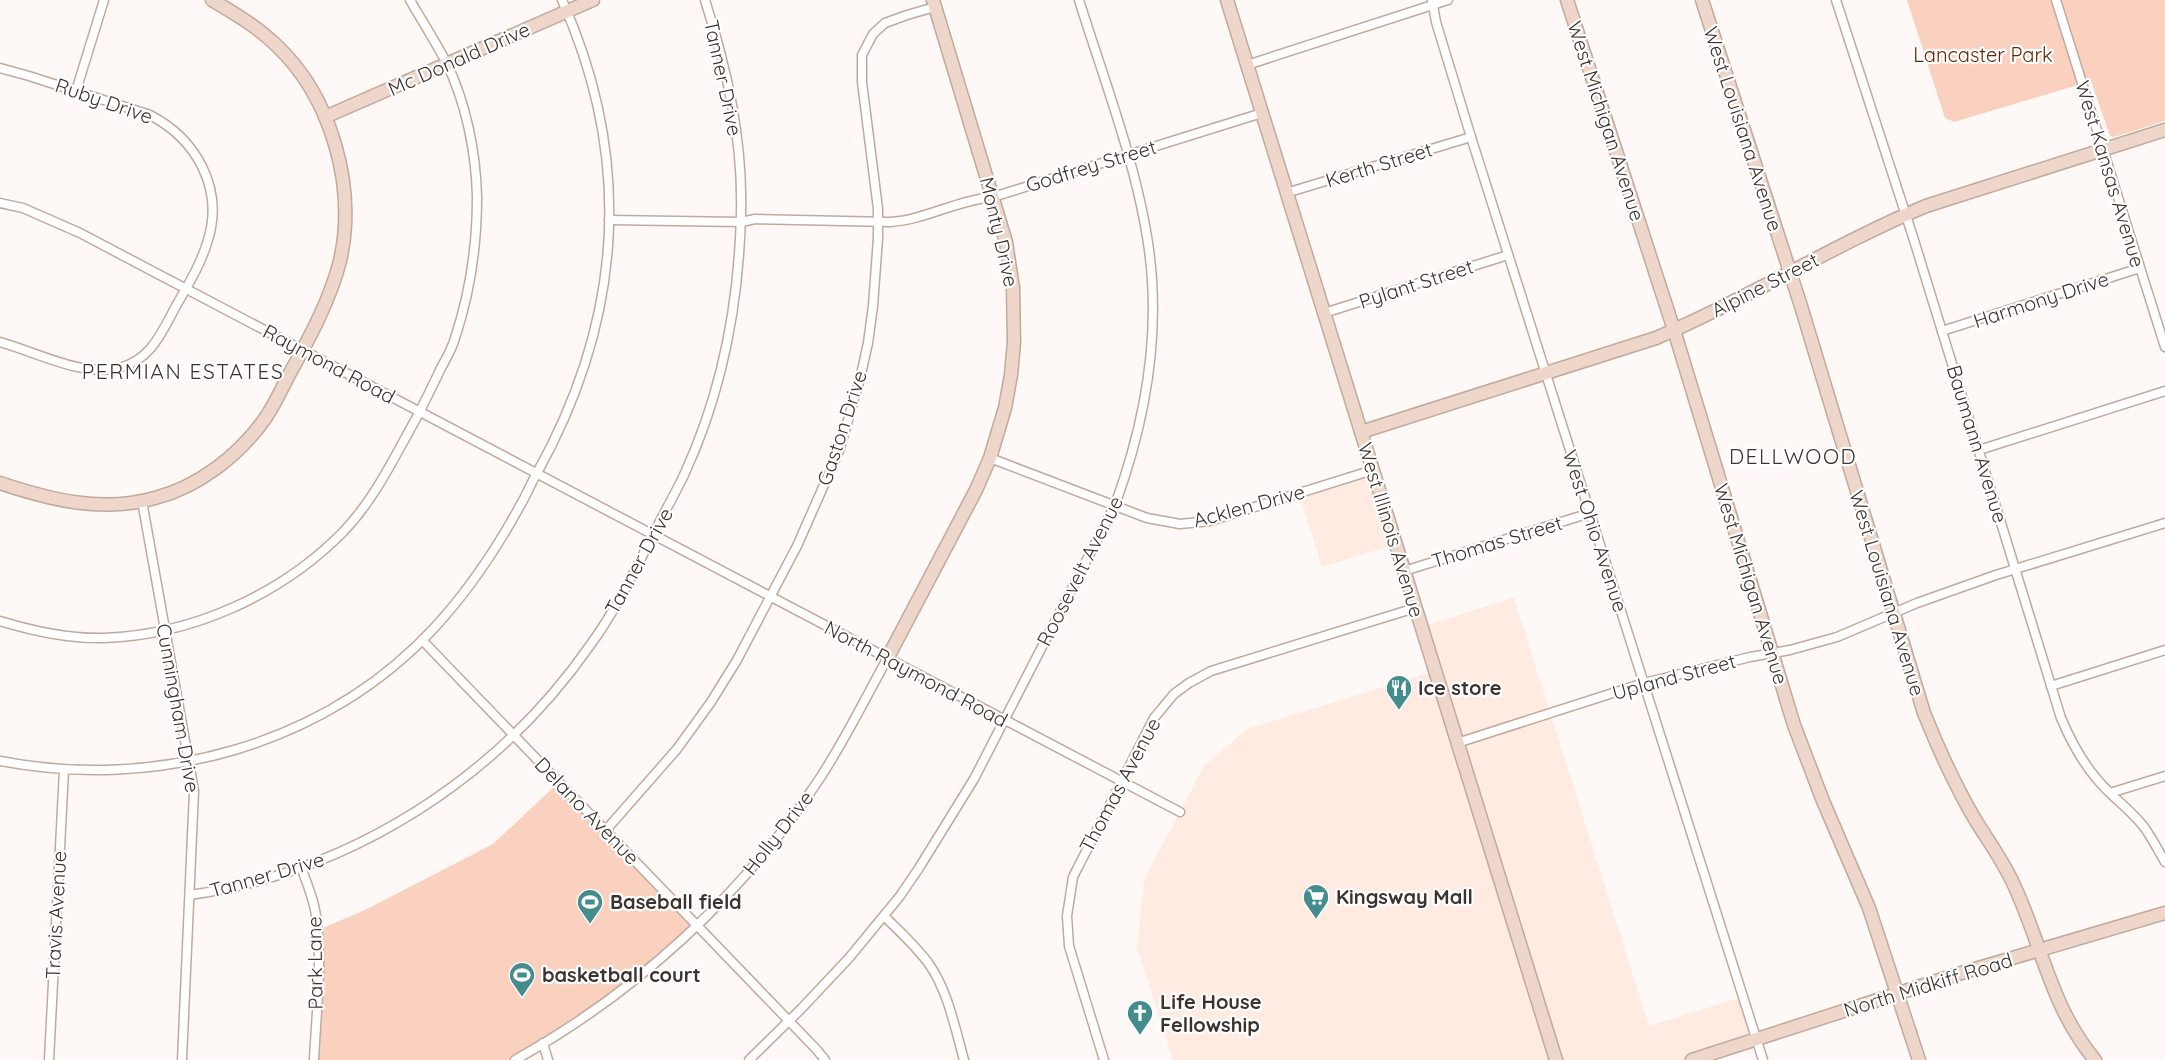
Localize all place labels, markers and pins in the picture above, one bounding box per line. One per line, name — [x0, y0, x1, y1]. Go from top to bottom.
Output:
restaurant icon: Ice store — [1384, 673, 1414, 711]
place label: Ice store — [1418, 675, 1502, 700]
supermarket icon: Kingsway Mall — [1301, 882, 1331, 920]
place label: Kingsway Mall — [1336, 884, 1473, 909]
sports icon: Baseball field — [575, 887, 605, 925]
place label: Baseball field — [610, 889, 742, 914]
sports icon: basketball court — [507, 960, 537, 998]
place label: basketball court — [542, 962, 701, 987]
place label: Life House Fellowship — [1160, 989, 1262, 1037]
church icon: Life House Fellowship — [1125, 998, 1155, 1036]

